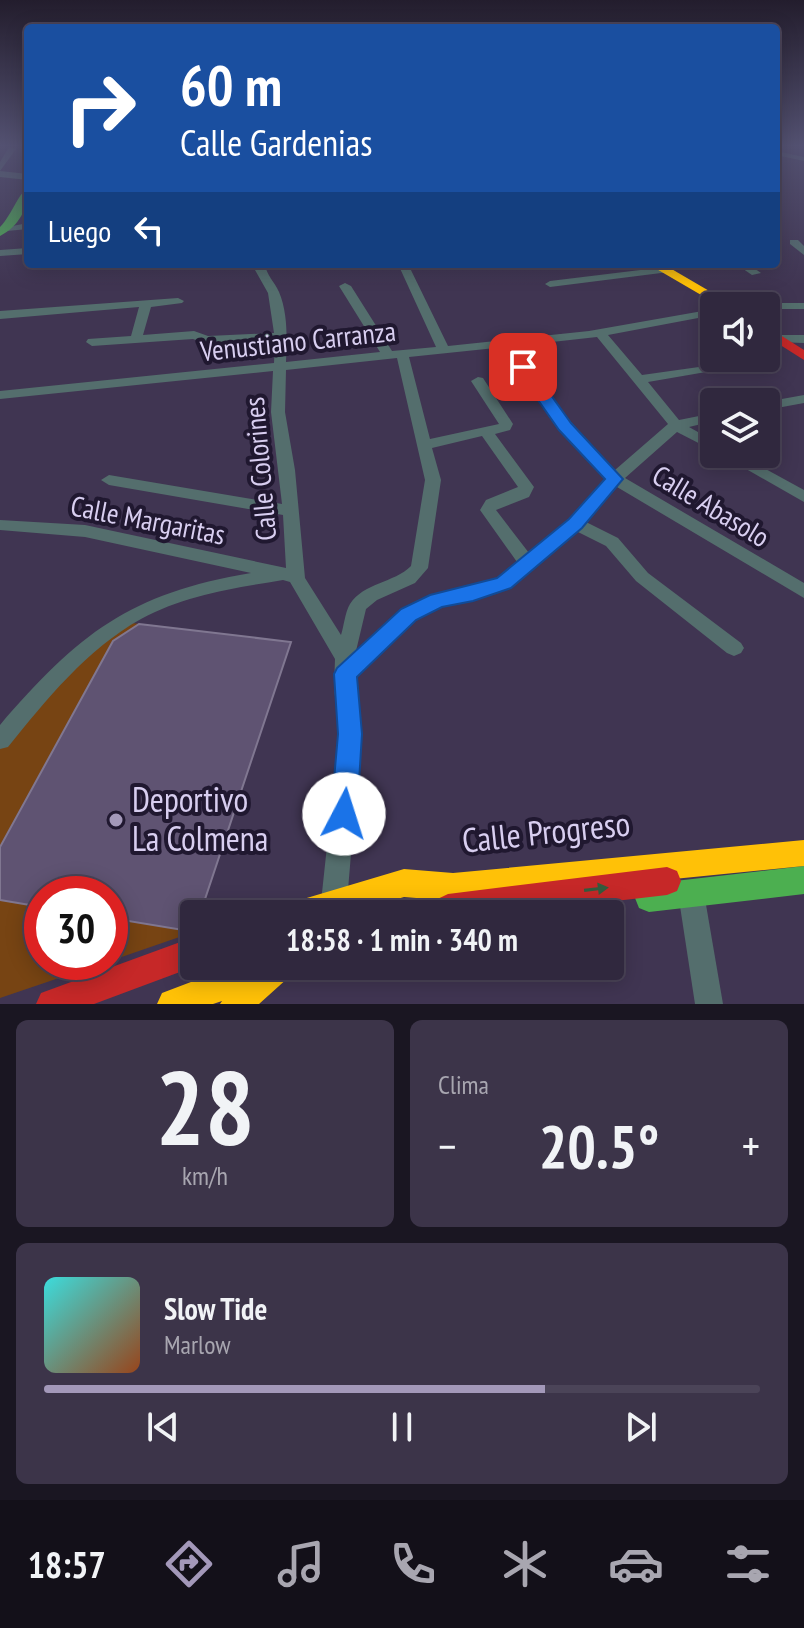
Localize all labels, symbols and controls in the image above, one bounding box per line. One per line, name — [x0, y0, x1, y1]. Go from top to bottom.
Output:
text: 60 m — [180, 49, 282, 121]
icon: right — [48, 56, 152, 160]
text: Calle Gardenias — [180, 119, 372, 166]
icon: left — [127, 208, 171, 252]
text: Luego — [48, 211, 111, 250]
map controls — [700, 292, 780, 468]
button: sound — [700, 292, 780, 372]
street label: Venustiano Carranza — [197, 312, 397, 369]
pin — [489, 333, 557, 401]
icon: arrive — [501, 345, 545, 389]
button: layers — [700, 388, 780, 468]
street label: Calle Colorines — [235, 396, 284, 542]
street label: Calle Abasolo — [646, 456, 777, 555]
street label: Calle Margaritas — [68, 486, 228, 553]
position arrow — [302, 772, 386, 856]
place label: Deportivo La Colmena — [132, 777, 268, 860]
street label: Calle Progreso — [460, 800, 632, 862]
marker: Deportivo La Colmena — [107, 811, 125, 829]
speed limit sign: 30 — [24, 876, 128, 980]
one-way arrow — [584, 883, 609, 896]
text: 18:58 · 1 min · 340 m — [286, 920, 518, 959]
text: 28 — [155, 1039, 255, 1174]
text: Clima — [438, 1068, 489, 1101]
text: 20.5° — [539, 1107, 659, 1185]
text: − — [438, 1117, 456, 1174]
text: + — [742, 1117, 760, 1174]
text: km/h — [182, 1159, 228, 1192]
text: Slow Tide — [164, 1289, 267, 1328]
text: Marlow — [164, 1328, 230, 1361]
icon: previous — [141, 1405, 185, 1449]
icon: pause — [380, 1405, 424, 1449]
icon: next — [619, 1405, 663, 1449]
icon: directions — [161, 1536, 217, 1592]
icon: music — [273, 1536, 329, 1592]
icon: phone — [385, 1536, 441, 1592]
icon: climate — [497, 1536, 553, 1592]
icon: car — [608, 1536, 664, 1592]
icon: filters — [720, 1536, 776, 1592]
text: 18:57 — [28, 1541, 106, 1588]

